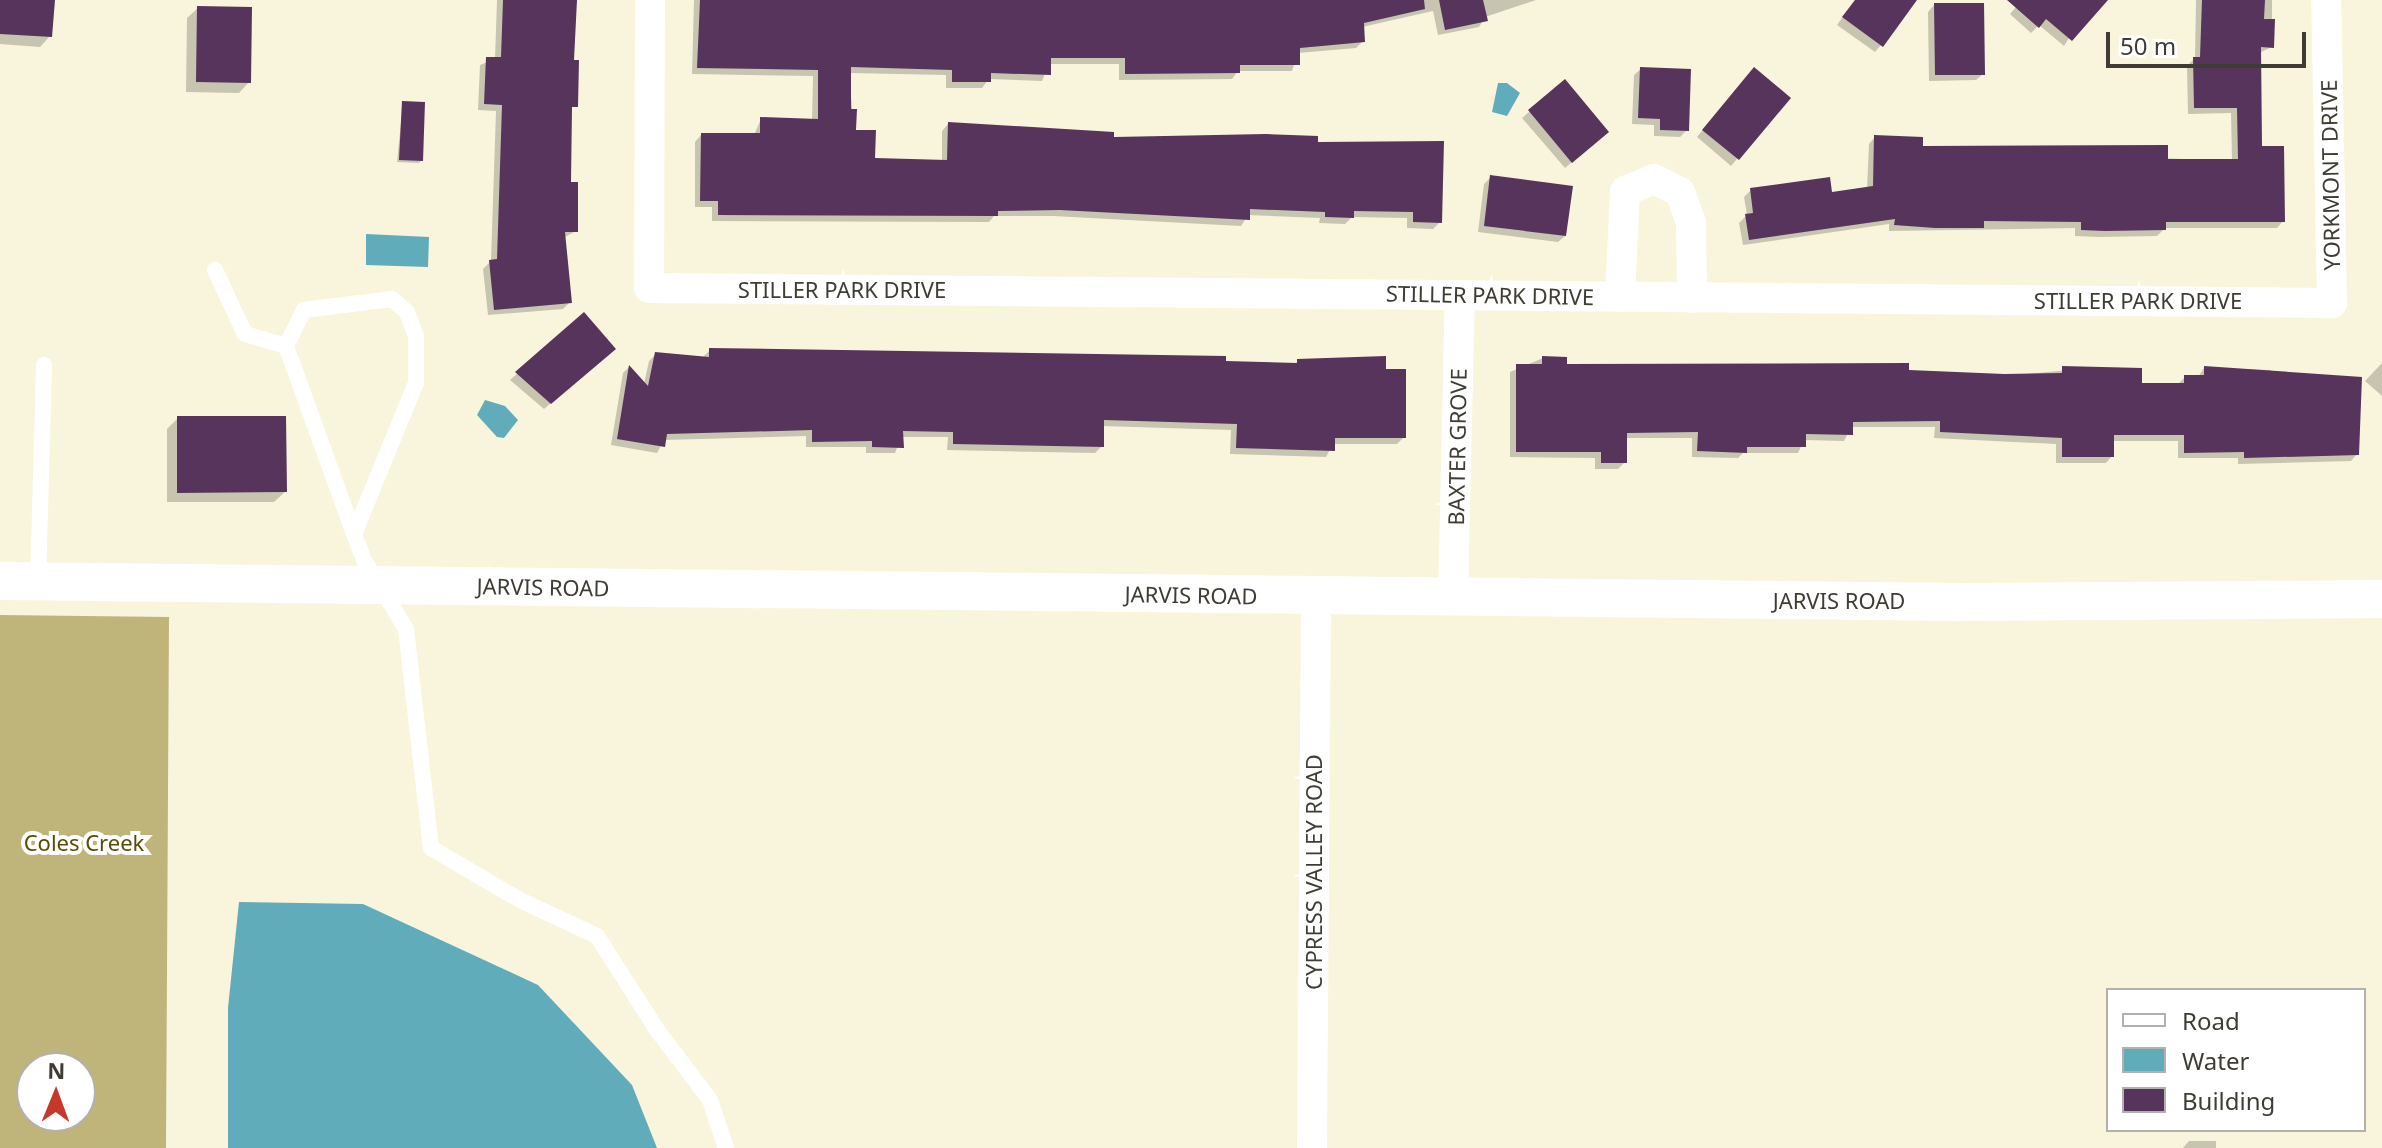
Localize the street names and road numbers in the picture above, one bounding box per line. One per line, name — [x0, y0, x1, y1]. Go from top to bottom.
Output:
street label: YORKMONT DRIVE — [2315, 79, 2345, 271]
street label: STILLER PARK DRIVE — [738, 277, 946, 303]
street label: STILLER PARK DRIVE — [1386, 280, 1594, 310]
street label: STILLER PARK DRIVE — [2034, 288, 2242, 314]
street label: BAXTER GROVE — [1442, 368, 1472, 526]
street label: JARVIS ROAD — [476, 573, 610, 601]
street label: JARVIS ROAD — [1124, 581, 1258, 609]
street label: JARVIS ROAD — [1773, 588, 1905, 614]
street label: CYPRESS VALLEY ROAD — [1301, 754, 1327, 990]

